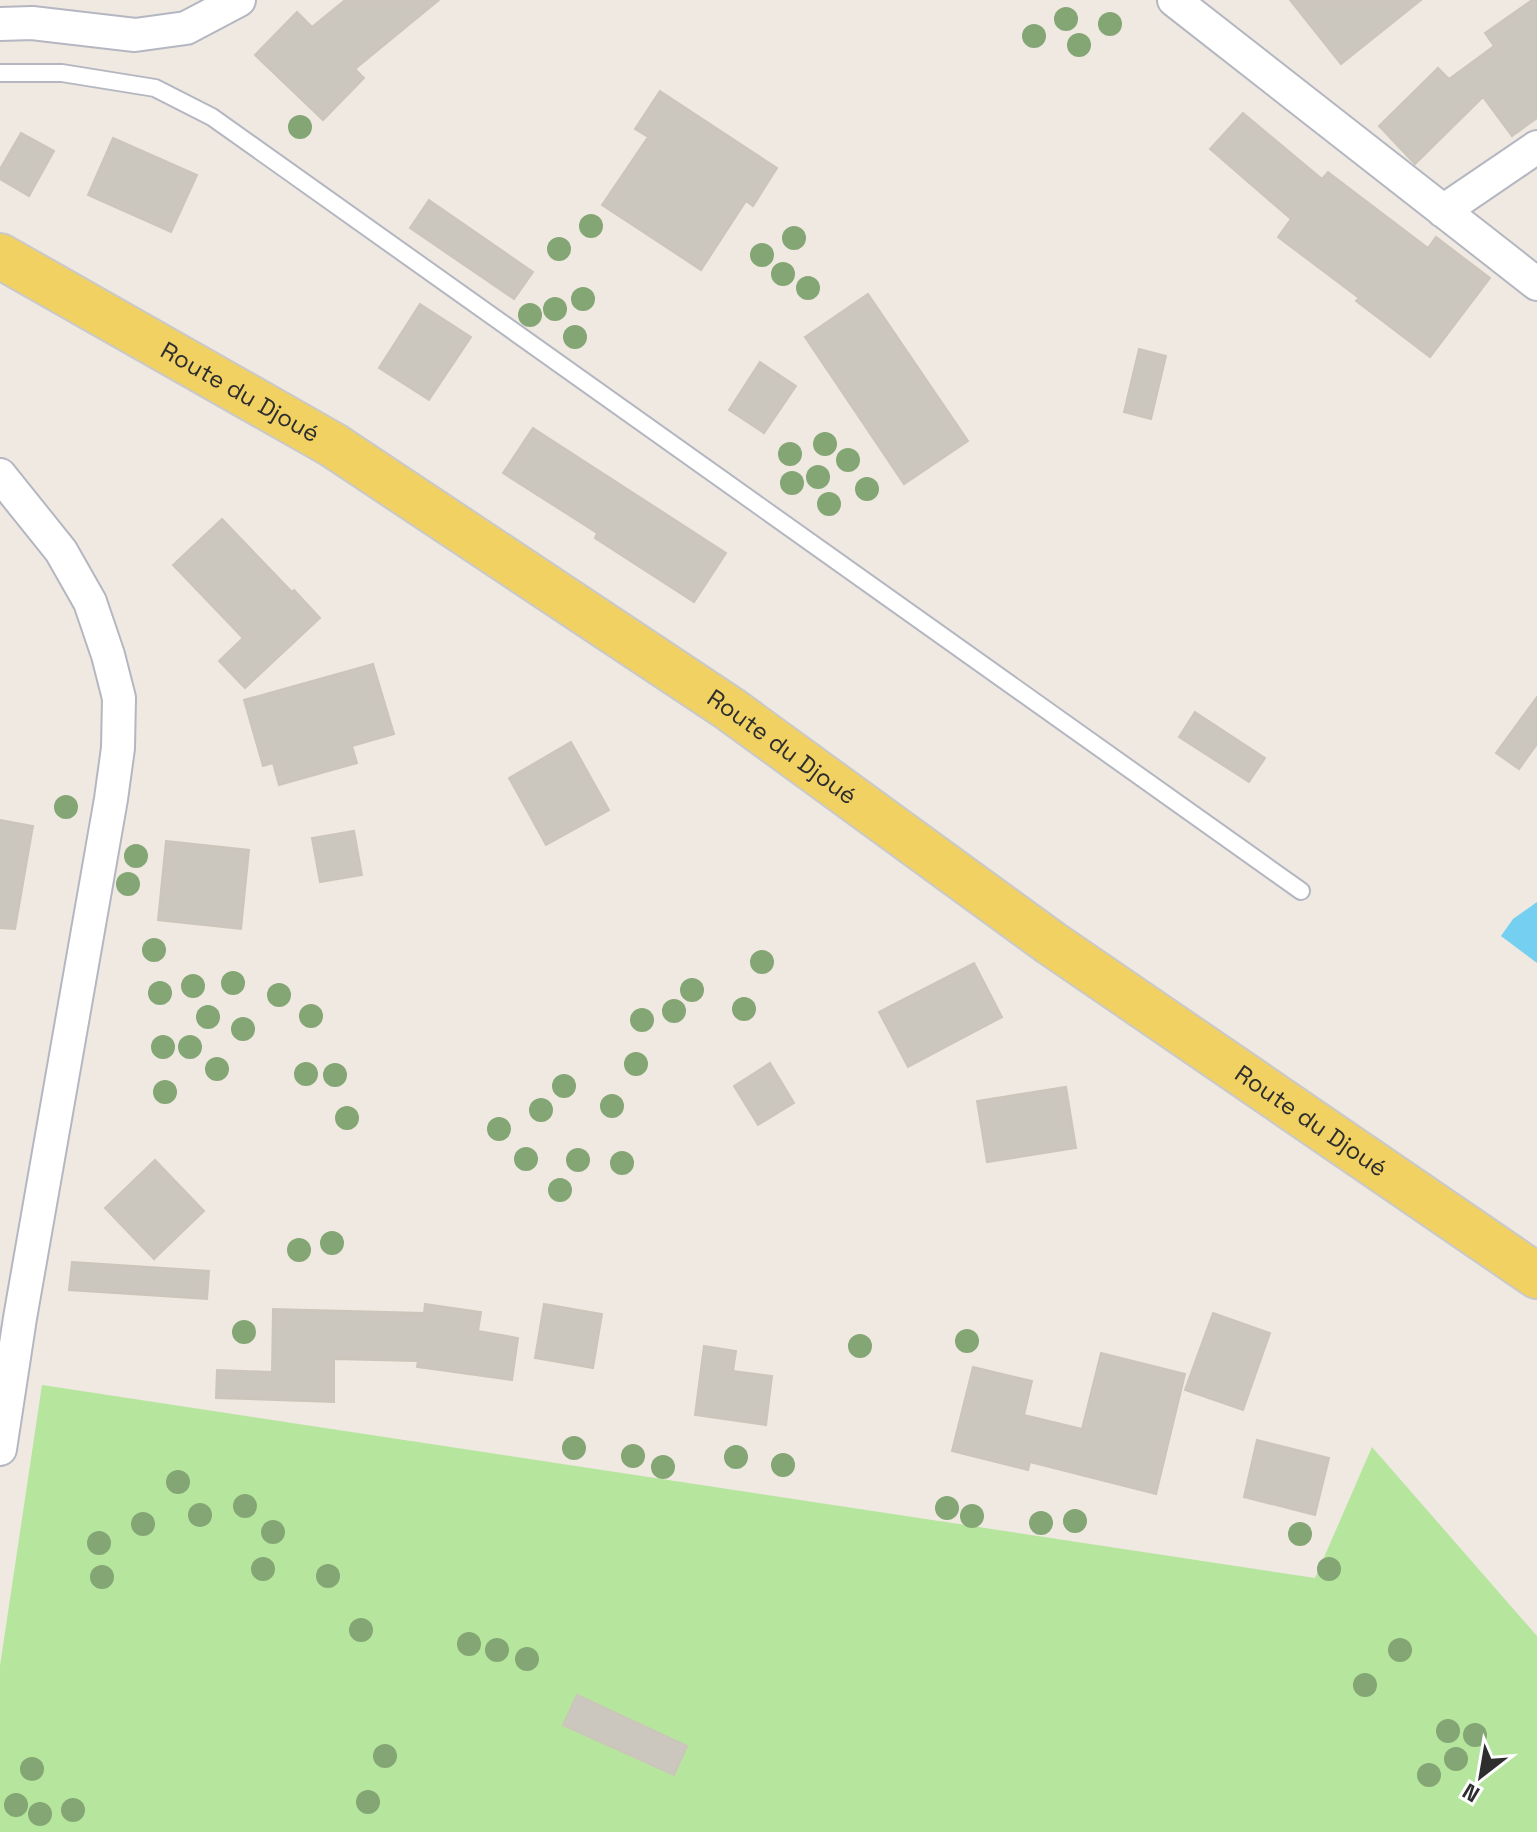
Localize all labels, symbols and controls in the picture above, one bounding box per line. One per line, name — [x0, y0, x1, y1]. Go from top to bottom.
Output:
street label: Route du Djoué — [155, 334, 325, 449]
street label: Route du Djoué — [701, 682, 863, 811]
street label: Route du Djoué — [1229, 1058, 1393, 1184]
north arrow — [1441, 1736, 1521, 1816]
text: N — [1457, 1777, 1484, 1809]

